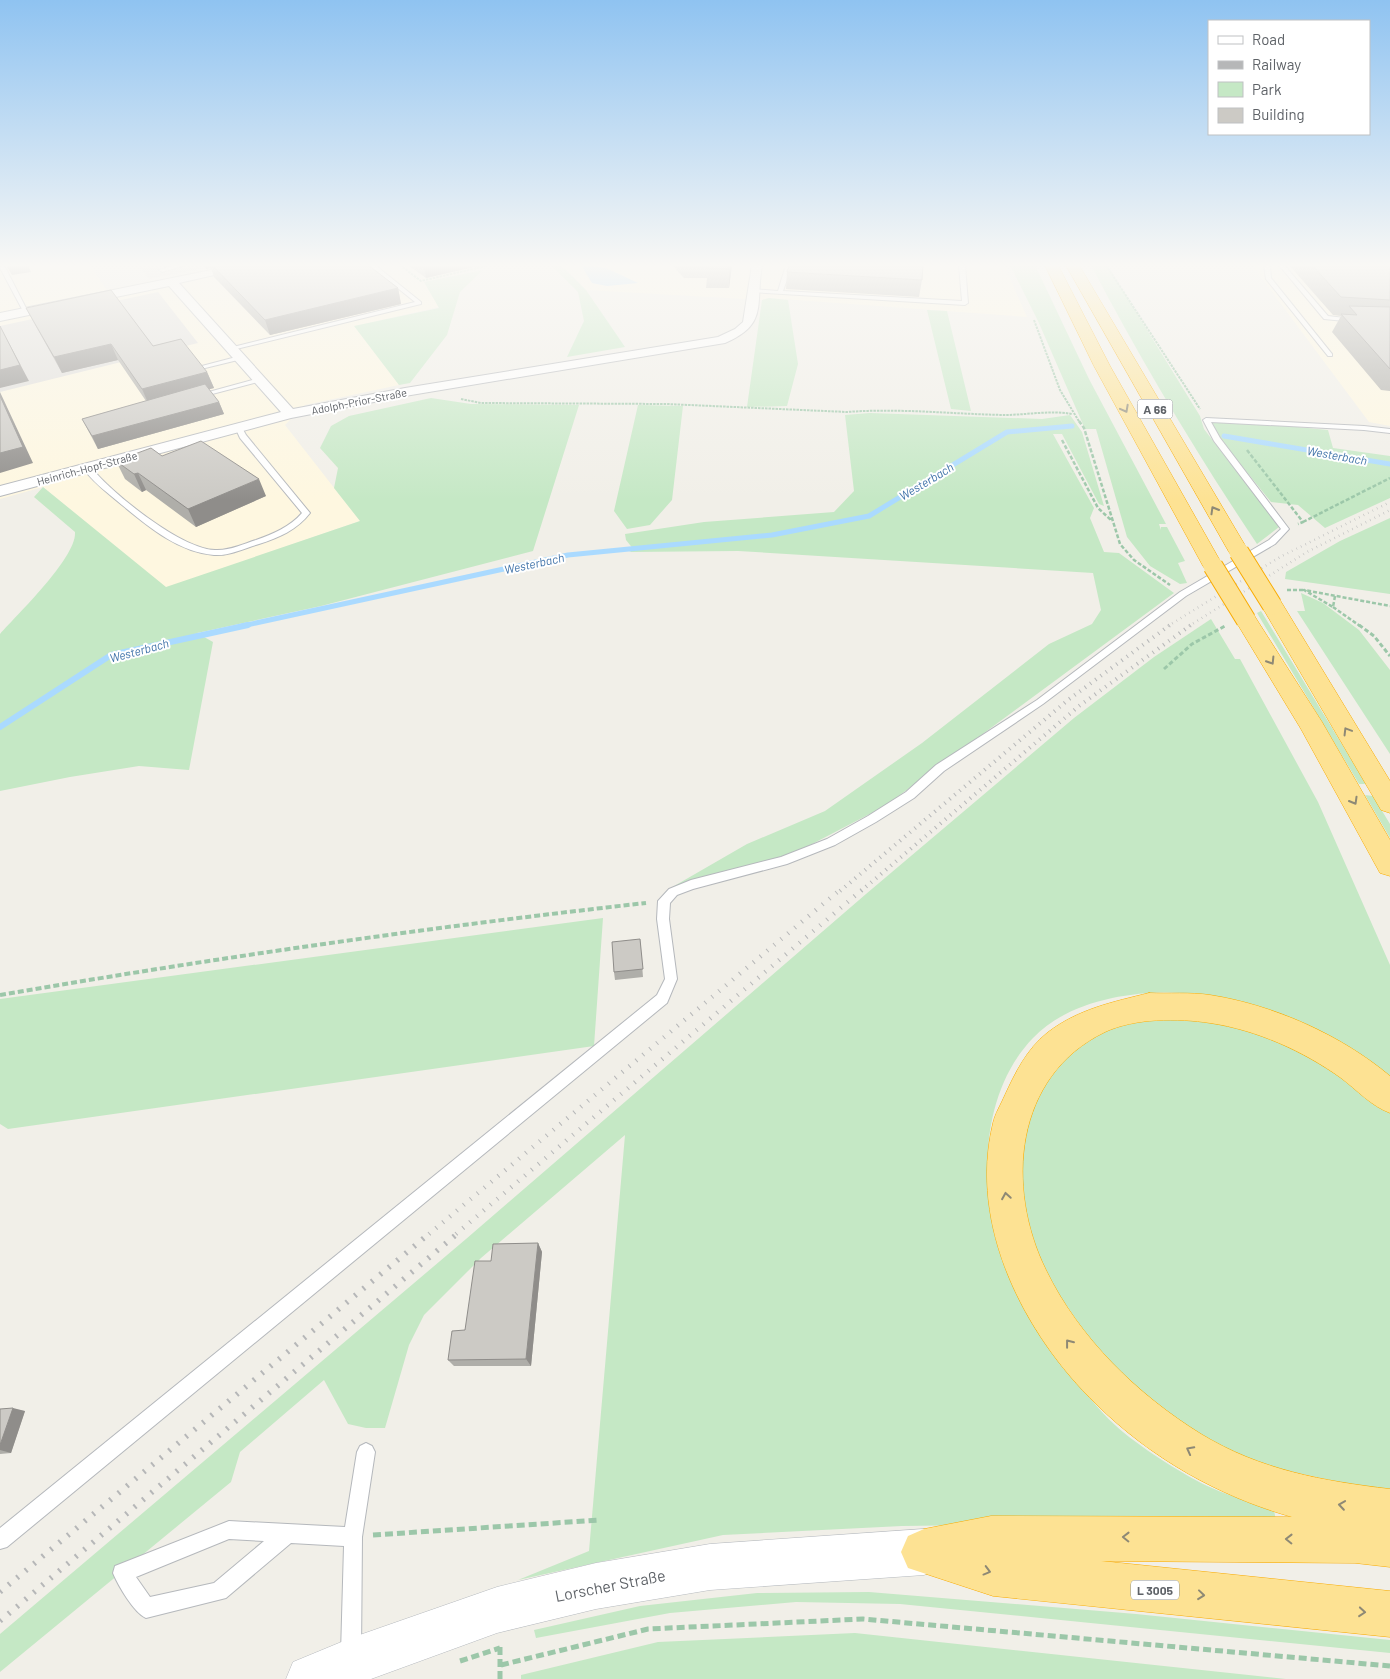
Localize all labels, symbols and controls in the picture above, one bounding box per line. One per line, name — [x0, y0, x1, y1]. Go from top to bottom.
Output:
legend — [1208, 20, 1370, 135]
text: Road — [1252, 30, 1285, 48]
text: Railway — [1252, 55, 1301, 73]
text: Park — [1252, 80, 1282, 98]
text: Building — [1252, 105, 1305, 123]
street label: Adolph-Prior-Straße — [310, 385, 408, 417]
road number: A 66 — [1138, 399, 1172, 418]
one-way arrow — [1119, 404, 1129, 413]
water label: Westerbach — [1306, 443, 1368, 467]
street label: Heinrich-Hopf-Straße — [35, 448, 139, 488]
water label: Westerbach — [896, 459, 956, 503]
one-way arrow — [1210, 506, 1220, 515]
water label: Westerbach — [503, 550, 565, 576]
water label: Westerbach — [108, 635, 170, 665]
one-way arrow — [1265, 656, 1274, 665]
one-way arrow — [1343, 728, 1353, 737]
one-way arrow — [1347, 796, 1357, 805]
one-way arrow — [1002, 1191, 1012, 1200]
one-way arrow — [1067, 1340, 1075, 1349]
one-way arrow — [1186, 1446, 1195, 1456]
one-way arrow — [1337, 1500, 1345, 1511]
one-way arrow — [1122, 1532, 1130, 1542]
one-way arrow — [1285, 1534, 1292, 1544]
street label: Lorscher Straße — [553, 1565, 667, 1605]
one-way arrow — [983, 1566, 991, 1576]
road number: L 3005 — [1131, 1580, 1179, 1600]
one-way arrow — [1197, 1589, 1205, 1600]
one-way arrow — [1359, 1607, 1367, 1618]

